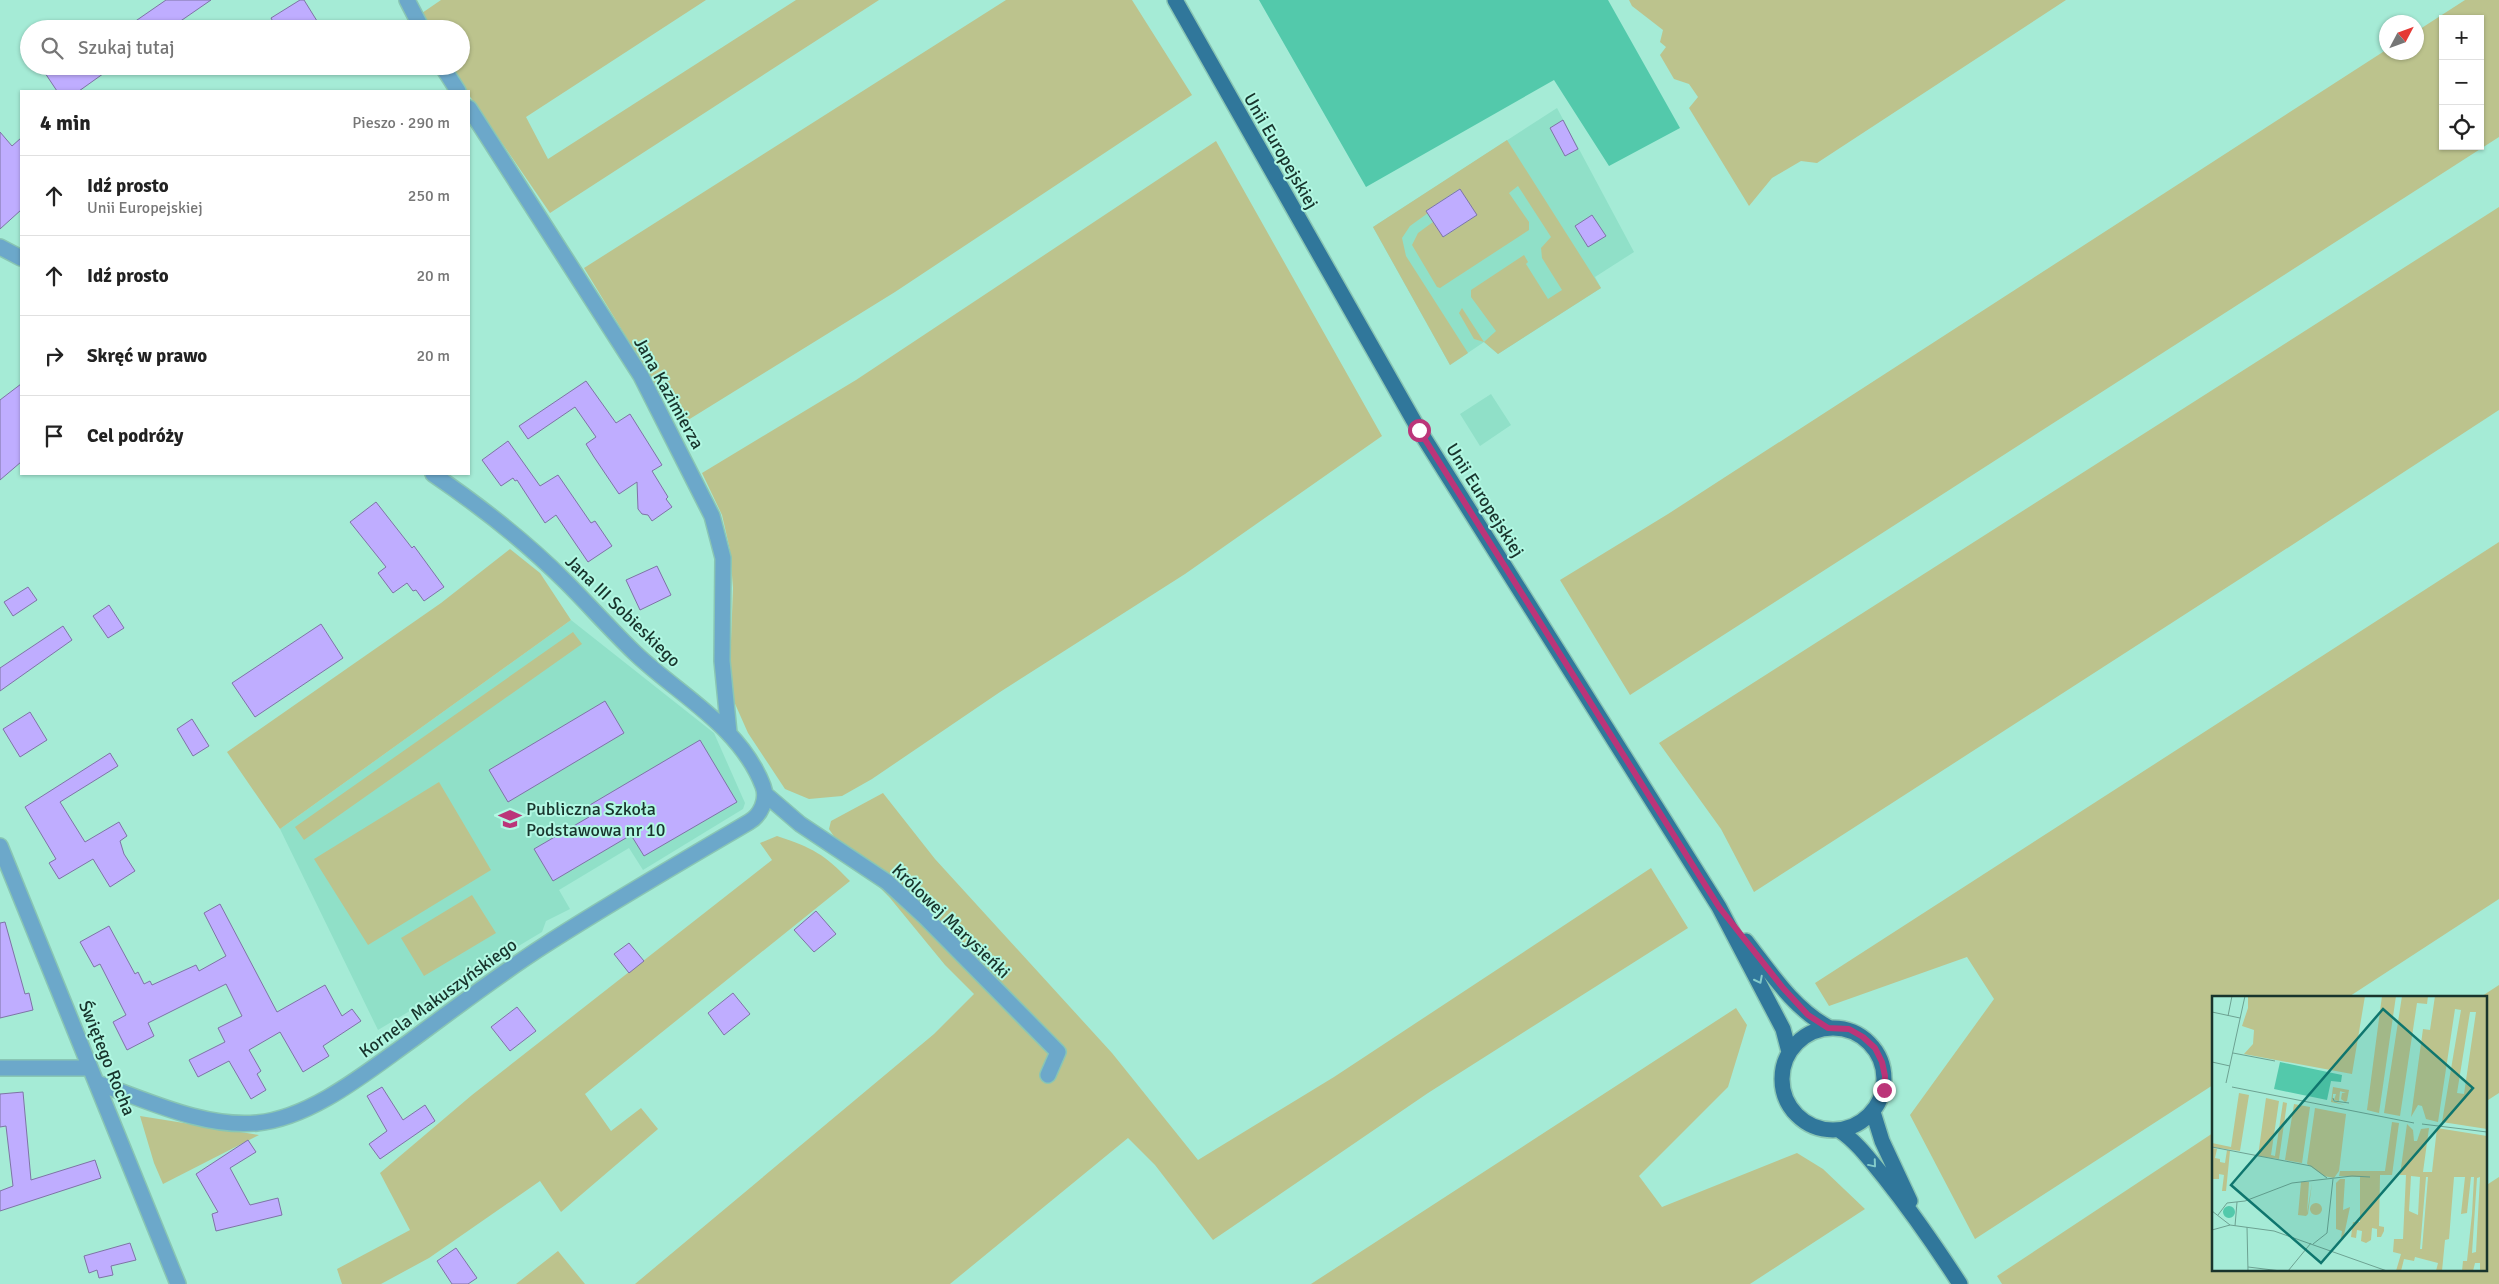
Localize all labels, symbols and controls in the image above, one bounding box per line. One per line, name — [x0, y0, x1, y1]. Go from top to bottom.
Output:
north arrow — [2379, 15, 2424, 60]
map controls — [2439, 15, 2484, 150]
button: + — [2439, 15, 2484, 60]
search box — [20, 20, 470, 75]
icon: search — [38, 34, 66, 62]
text: Szukaj tutaj — [78, 36, 175, 60]
button: − — [2439, 60, 2484, 105]
street label: Unii Europejskiej — [1239, 89, 1323, 213]
button: locate — [2439, 105, 2484, 150]
text: 4 min — [40, 110, 91, 136]
text: Pieszo · 290 m — [352, 113, 450, 133]
text: Idź prosto — [87, 174, 169, 198]
icon: ahead — [40, 182, 68, 210]
text: 250 m — [408, 186, 450, 206]
text: Unii Europejskiej — [87, 198, 203, 218]
icon: ahead — [40, 262, 68, 290]
text: Idź prosto — [87, 264, 169, 288]
text: 20 m — [416, 266, 450, 286]
street label: Jana Kazimierza — [629, 333, 709, 453]
icon: right — [40, 342, 68, 370]
text: Skręć w prawo — [87, 344, 207, 368]
text: 20 m — [416, 346, 450, 366]
route start — [1408, 419, 1431, 442]
icon: arrive — [40, 422, 68, 450]
text: Cel podróży — [87, 424, 183, 448]
street label: Unii Europejskiej — [1441, 439, 1529, 561]
street label: Jana III Sobieskiego — [561, 550, 685, 672]
place label: Publiczna Szkoła Podstawowa nr 10 — [526, 798, 665, 841]
school or university icon: Publiczna Szkoła Podstawowa nr 10 — [497, 806, 523, 832]
street label: Królowej Marysieńki — [887, 859, 1015, 983]
street label: Kornela Makuszyńskiego — [355, 933, 521, 1063]
one-way arrow — [1753, 975, 1763, 984]
inset map — [2212, 996, 2486, 1272]
street label: Świętego Rocha — [74, 997, 140, 1119]
route end — [1873, 1079, 1896, 1102]
one-way arrow — [1867, 1158, 1876, 1167]

